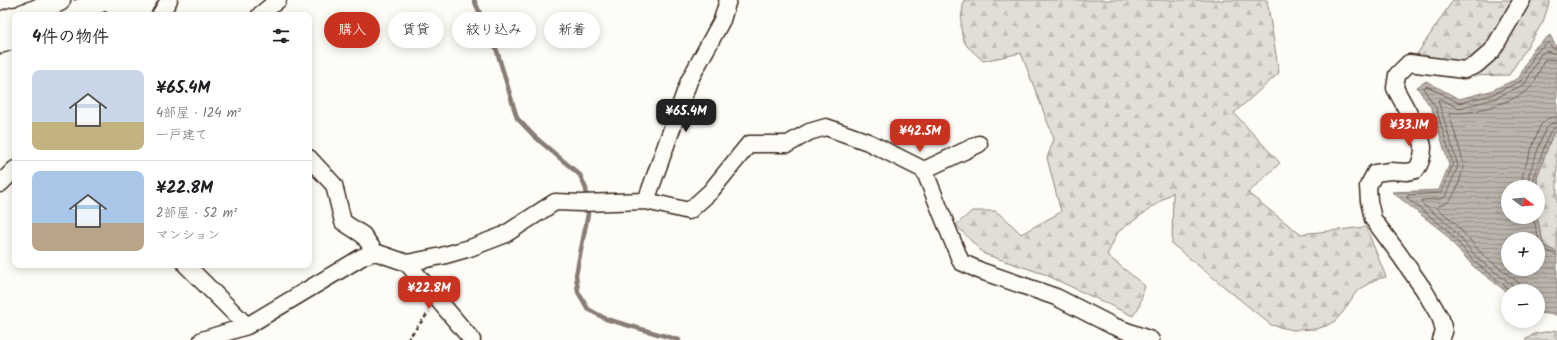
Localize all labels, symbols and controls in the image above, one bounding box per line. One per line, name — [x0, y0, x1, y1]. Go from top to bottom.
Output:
chip: 購入 — [324, 12, 380, 48]
chip: 賃貸 — [388, 12, 444, 48]
chip: 絞り込み — [452, 12, 536, 48]
chip: 新着 — [544, 12, 600, 48]
text: 4件の物件 — [32, 24, 109, 51]
icon: filters — [270, 25, 292, 47]
text: ¥65.4M — [156, 75, 210, 102]
icon: home — [64, 86, 112, 134]
pin: ¥65.4M — [653, 99, 719, 133]
text: ¥65.4M — [665, 101, 707, 122]
text: 4部屋 · 124 m² — [156, 103, 241, 124]
pin: ¥33.1M — [1376, 113, 1442, 147]
text: ¥33.1M — [1389, 115, 1429, 136]
pin: ¥42.5M — [887, 119, 953, 153]
text: ¥42.5M — [899, 121, 941, 142]
text: 一戸建て — [156, 125, 208, 146]
text: ¥22.8M — [156, 175, 213, 202]
north arrow — [1501, 180, 1545, 224]
map controls — [1501, 180, 1545, 328]
icon: home — [64, 187, 112, 235]
text: 2部屋 · 52 m² — [156, 203, 237, 224]
text: マンション — [156, 225, 220, 246]
button: + — [1501, 232, 1545, 276]
pin: ¥22.8M — [396, 276, 462, 310]
text: ¥22.8M — [407, 278, 451, 299]
button: − — [1501, 284, 1545, 328]

